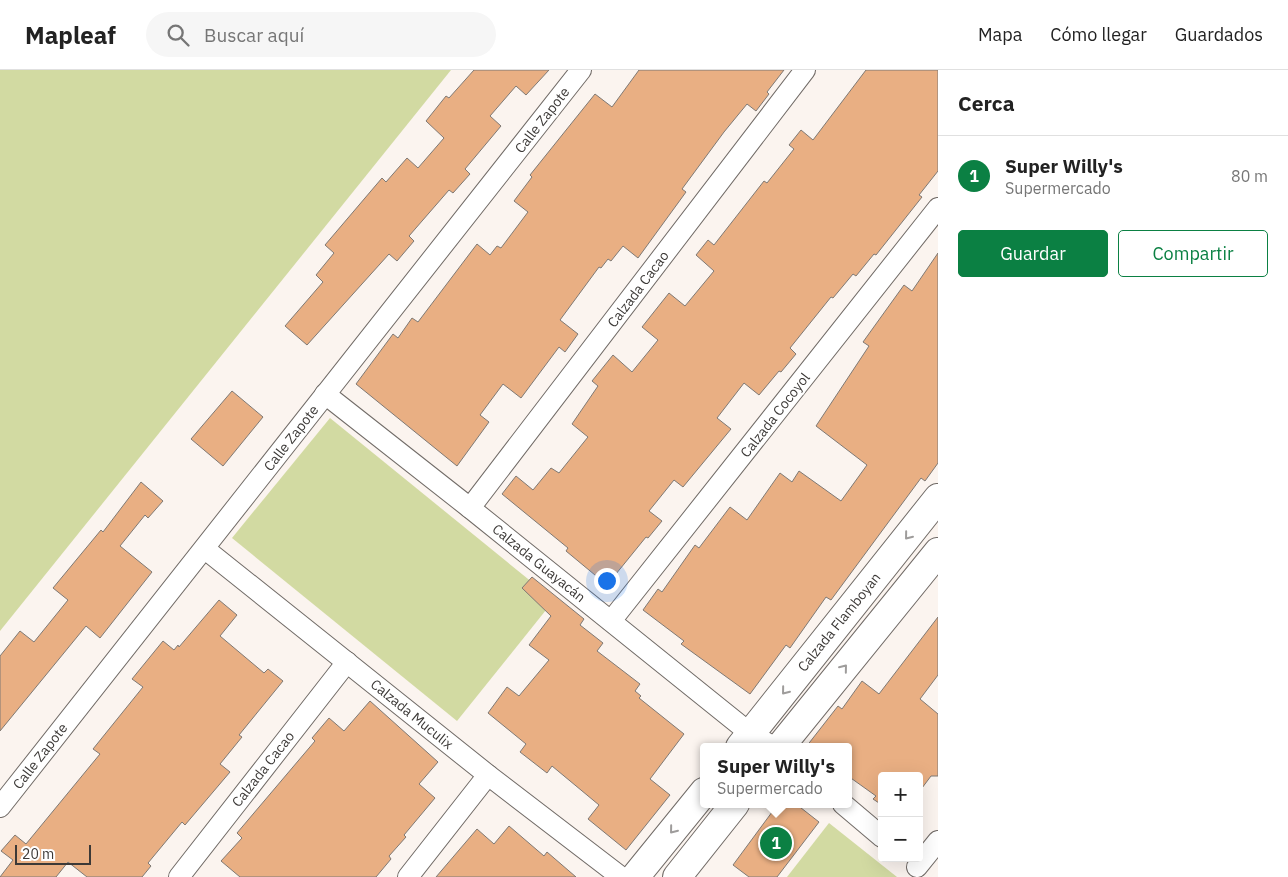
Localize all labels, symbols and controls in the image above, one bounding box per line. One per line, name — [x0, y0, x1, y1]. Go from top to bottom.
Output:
search box — [146, 12, 496, 57]
text: Mapleaf — [25, 19, 116, 51]
icon: search — [164, 21, 192, 49]
text: Buscar aquí — [204, 23, 304, 47]
text: Mapa — [978, 23, 1022, 46]
text: Cómo llegar — [1050, 23, 1147, 46]
text: Guardados — [1175, 23, 1263, 46]
street label: Calle Zapote — [511, 83, 574, 157]
text: Cerca — [958, 89, 1015, 117]
text: Super Willy's — [1005, 154, 1123, 178]
text: 1 — [969, 166, 979, 186]
text: 80 m — [1231, 166, 1268, 186]
text: Supermercado — [1005, 178, 1111, 198]
button: Guardar — [958, 230, 1108, 277]
button: Compartir — [1118, 230, 1268, 277]
street label: Calzada Cacao — [603, 247, 673, 331]
street label: Calzada Cocoyol — [736, 369, 814, 461]
street label: Calle Zapote — [260, 401, 323, 475]
street label: Calzada Guayacán — [489, 520, 589, 606]
one-way arrow — [905, 530, 913, 539]
your location — [594, 568, 620, 594]
street label: Calzada Flamboyan — [794, 569, 884, 675]
one-way arrow — [839, 665, 847, 674]
street label: Calzada Muculix — [367, 675, 457, 753]
one-way arrow — [782, 685, 790, 694]
street label: Calle Zapote — [9, 719, 72, 793]
street label: Calzada Cacao — [228, 727, 298, 811]
popup — [700, 743, 852, 808]
text: Super Willy's — [717, 754, 835, 778]
map controls — [878, 772, 923, 862]
button: + — [878, 772, 923, 817]
text: Supermercado — [717, 778, 823, 798]
button: − — [878, 817, 923, 862]
one-way arrow — [670, 824, 678, 833]
pin: 1 — [760, 824, 792, 862]
scale bar — [15, 842, 91, 865]
text: 20 m — [22, 845, 54, 863]

